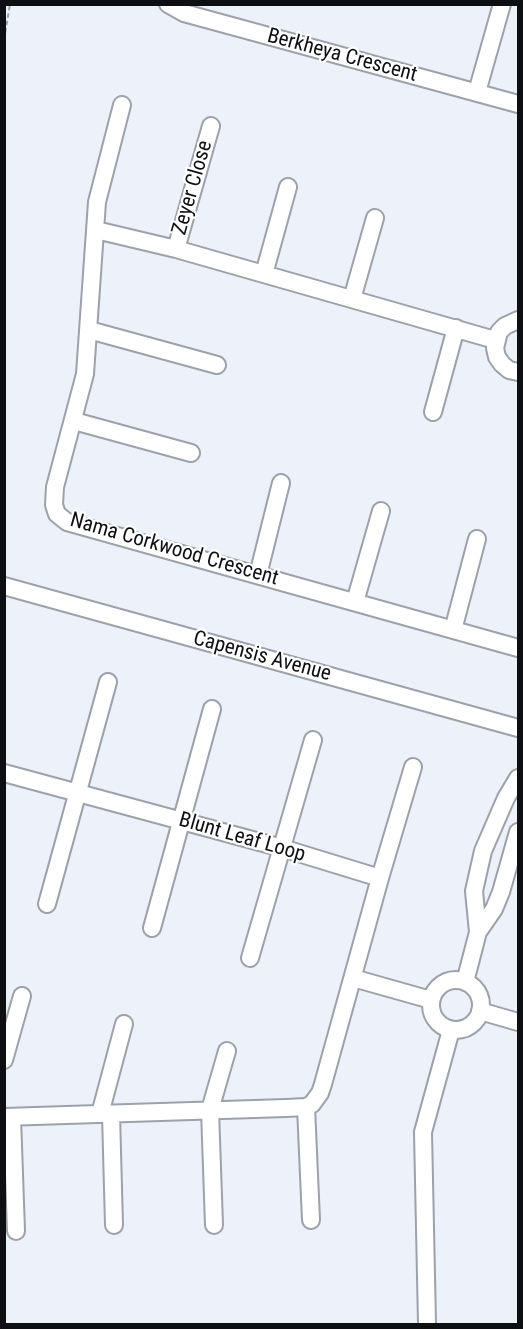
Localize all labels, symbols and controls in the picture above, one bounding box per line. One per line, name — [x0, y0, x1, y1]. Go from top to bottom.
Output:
street label: Berkheya Crescent — [264, 24, 420, 88]
street label: Zeyer Close — [168, 138, 218, 238]
street label: Nama Corkwood Crescent — [67, 508, 281, 592]
street label: Capensis Avenue — [190, 627, 334, 687]
street label: Blunt Leaf Loop — [176, 808, 308, 868]

